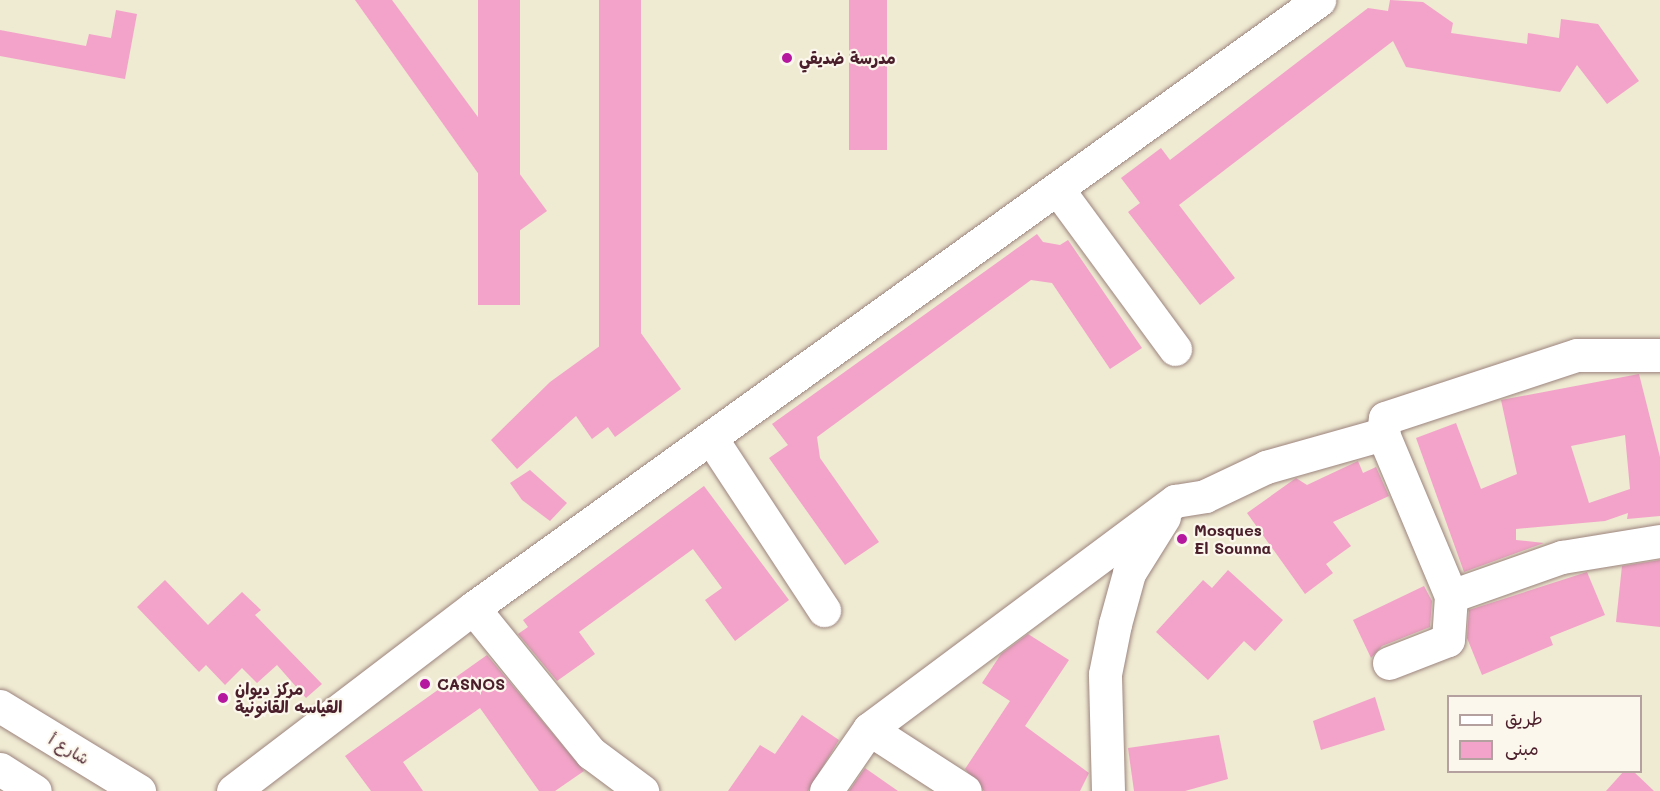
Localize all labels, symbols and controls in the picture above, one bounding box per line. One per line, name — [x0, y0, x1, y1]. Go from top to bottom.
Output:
place label: مدرسة ضديقي — [799, 48, 896, 68]
marker: مدرسة ضديقي — [780, 51, 794, 65]
place label: Mosques El Sounna — [1194, 520, 1271, 558]
marker: Mosques El Sounna — [1175, 532, 1189, 546]
place label: CASNOS — [437, 674, 505, 694]
marker: CASNOS — [418, 677, 432, 691]
place label: مركز ديوان القياسه القانونية — [235, 679, 342, 717]
marker: مركز ديوان القياسه القانونية — [216, 691, 230, 705]
legend — [1447, 695, 1642, 773]
text: طريق — [1505, 706, 1543, 730]
street label: شارع أ — [45, 730, 93, 768]
text: مبنى — [1505, 736, 1539, 760]

